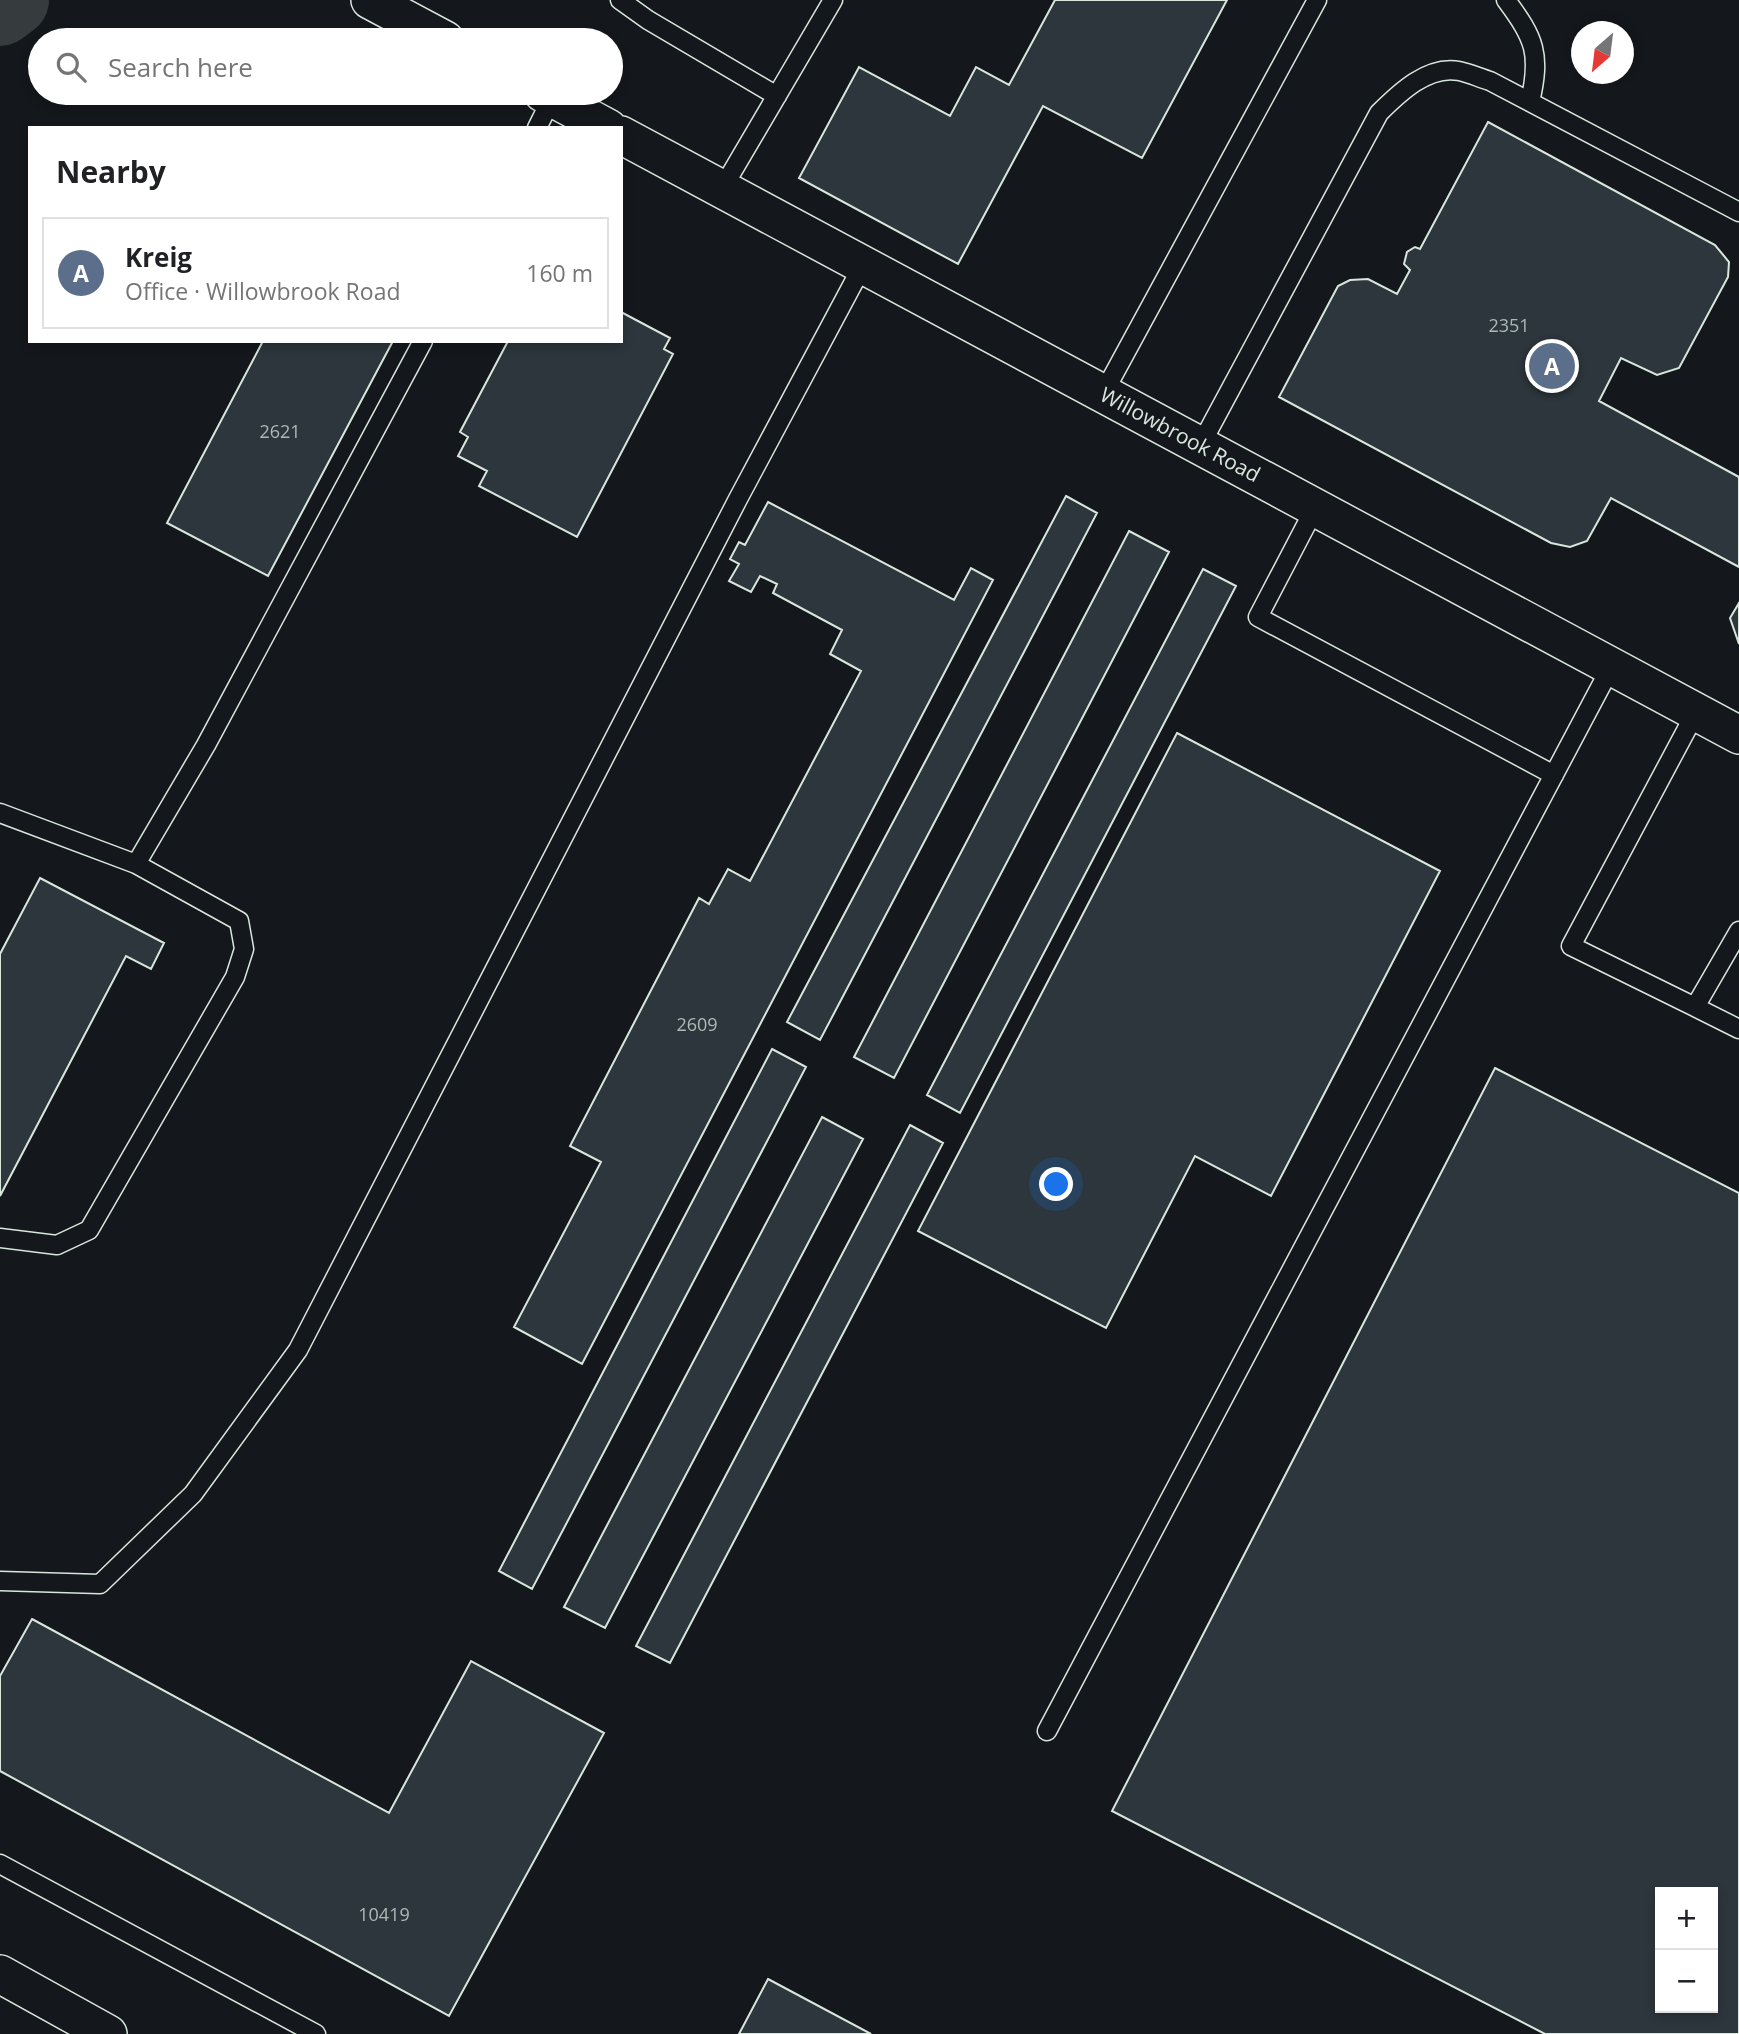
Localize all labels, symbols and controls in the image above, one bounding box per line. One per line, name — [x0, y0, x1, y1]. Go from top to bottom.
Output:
north arrow — [1571, 21, 1634, 84]
search box — [28, 28, 623, 105]
icon: search — [52, 48, 90, 86]
text: Search here — [108, 49, 253, 85]
text: Nearby — [56, 151, 166, 192]
text: Kreig — [125, 239, 192, 275]
text: A — [73, 257, 89, 289]
text: 160 m — [526, 257, 593, 289]
text: Office · Willowbrook Road — [125, 275, 400, 307]
house number: 2351 — [1488, 313, 1530, 337]
pin: A — [1529, 340, 1575, 392]
street label: Willowbrook Road — [1096, 380, 1265, 488]
house number: 2621 — [259, 419, 301, 443]
house number: 2609 — [676, 1012, 718, 1036]
your location — [1039, 1167, 1073, 1201]
map controls — [1655, 1887, 1718, 2013]
button: + — [1655, 1887, 1718, 1950]
house number: 10419 — [358, 1902, 410, 1926]
button: − — [1655, 1950, 1718, 2013]

